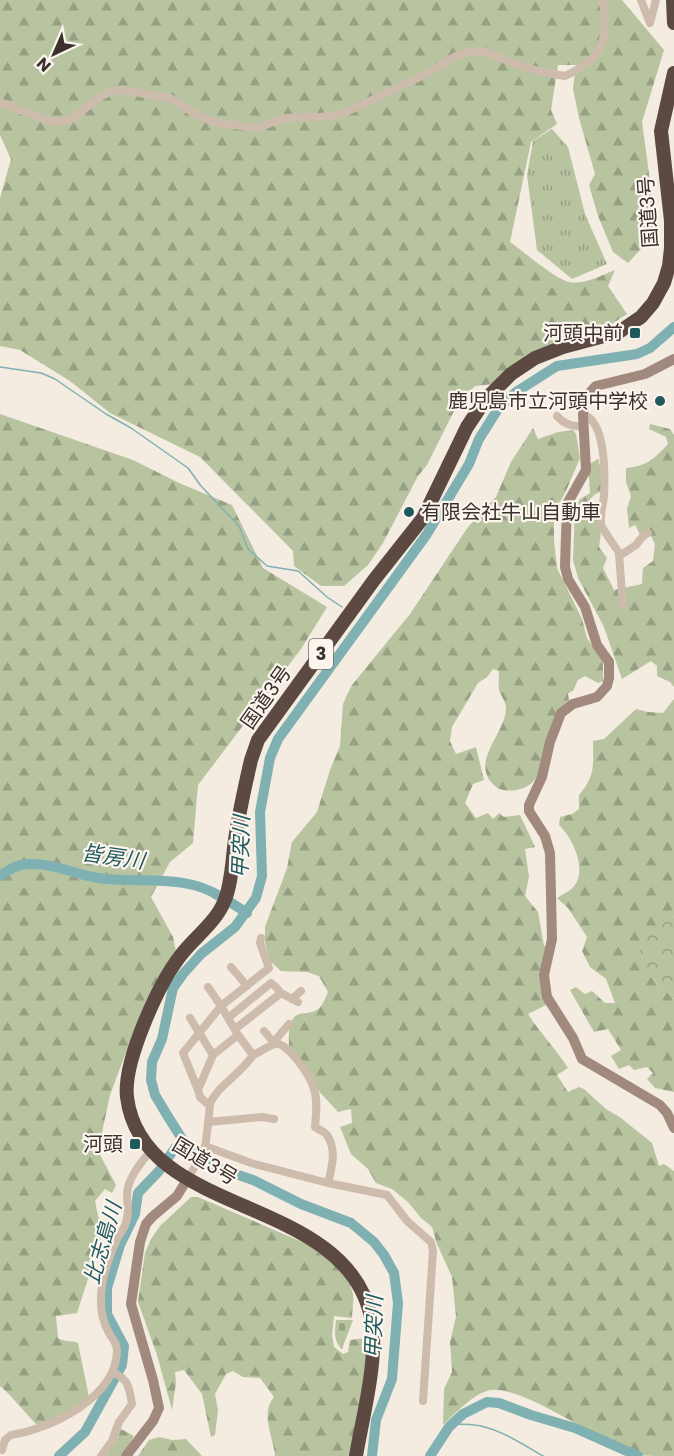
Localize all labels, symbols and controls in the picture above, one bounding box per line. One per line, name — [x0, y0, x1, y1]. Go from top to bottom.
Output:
north arrow — [24, 24, 84, 84]
text: N — [32, 52, 56, 77]
street label: 国道3号 — [632, 175, 664, 249]
place label: 河頭中前 — [543, 319, 623, 347]
marker: 河頭中前 — [628, 326, 642, 340]
place label: 鹿児島市立河頭中学校 — [448, 387, 648, 415]
marker: 鹿児島市立河頭中学校 — [653, 394, 667, 408]
place label: 有限会社牛山自動車 — [421, 498, 601, 526]
marker: 有限会社牛山自動車 — [402, 505, 416, 519]
road number: 3 — [309, 639, 333, 669]
street label: 国道3号 — [234, 660, 298, 734]
water label: 甲突川 — [225, 813, 256, 879]
water label: 皆房川 — [80, 838, 148, 876]
place label: 河頭 — [83, 1130, 123, 1158]
street label: 国道3号 — [167, 1131, 243, 1191]
marker: 河頭 — [128, 1137, 142, 1151]
water label: 比志島川 — [77, 1197, 129, 1287]
water label: 甲突川 — [358, 1293, 389, 1359]

